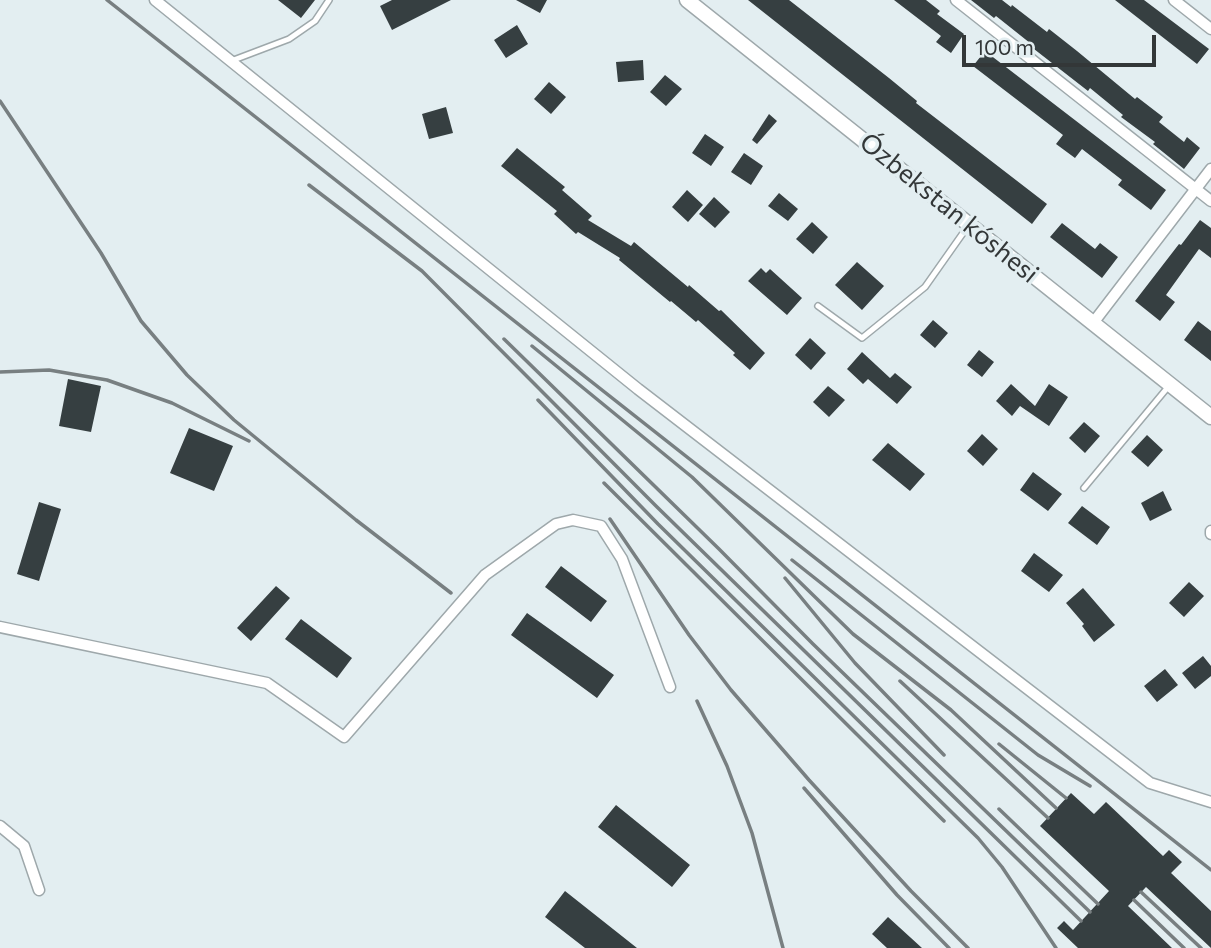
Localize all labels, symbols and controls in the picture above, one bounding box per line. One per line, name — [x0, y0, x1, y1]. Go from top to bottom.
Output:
scale bar — [966, 21, 1160, 65]
text: 100 m — [975, 34, 1034, 59]
street label: Ózbekstan kóshesi — [853, 126, 1045, 290]

